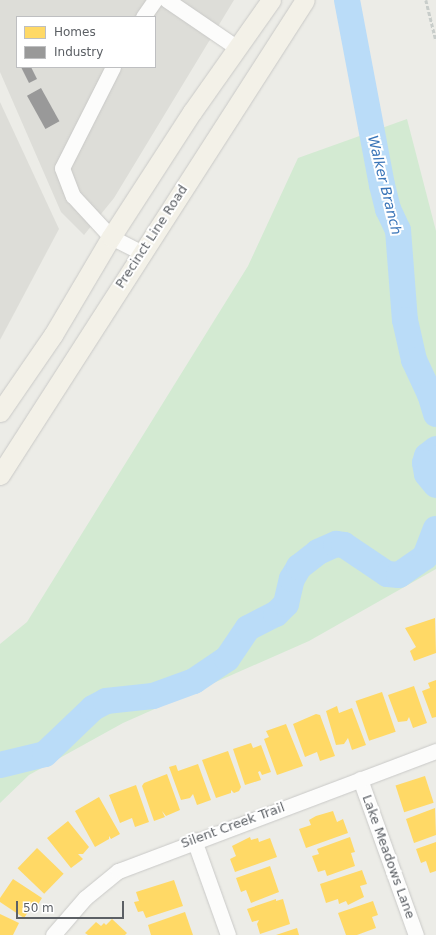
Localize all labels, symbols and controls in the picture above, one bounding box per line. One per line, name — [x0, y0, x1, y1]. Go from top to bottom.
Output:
legend — [16, 16, 156, 68]
text: Homes — [54, 25, 96, 39]
text: Industry — [54, 45, 103, 59]
water label: Walker Branch — [365, 134, 405, 236]
street label: Precinct Line Road — [113, 182, 191, 292]
street label: Lake Meadows Lane — [358, 793, 418, 921]
street label: Silent Creek Trail — [179, 800, 287, 852]
scale bar — [18, 893, 126, 919]
text: 50 m — [23, 901, 54, 915]

